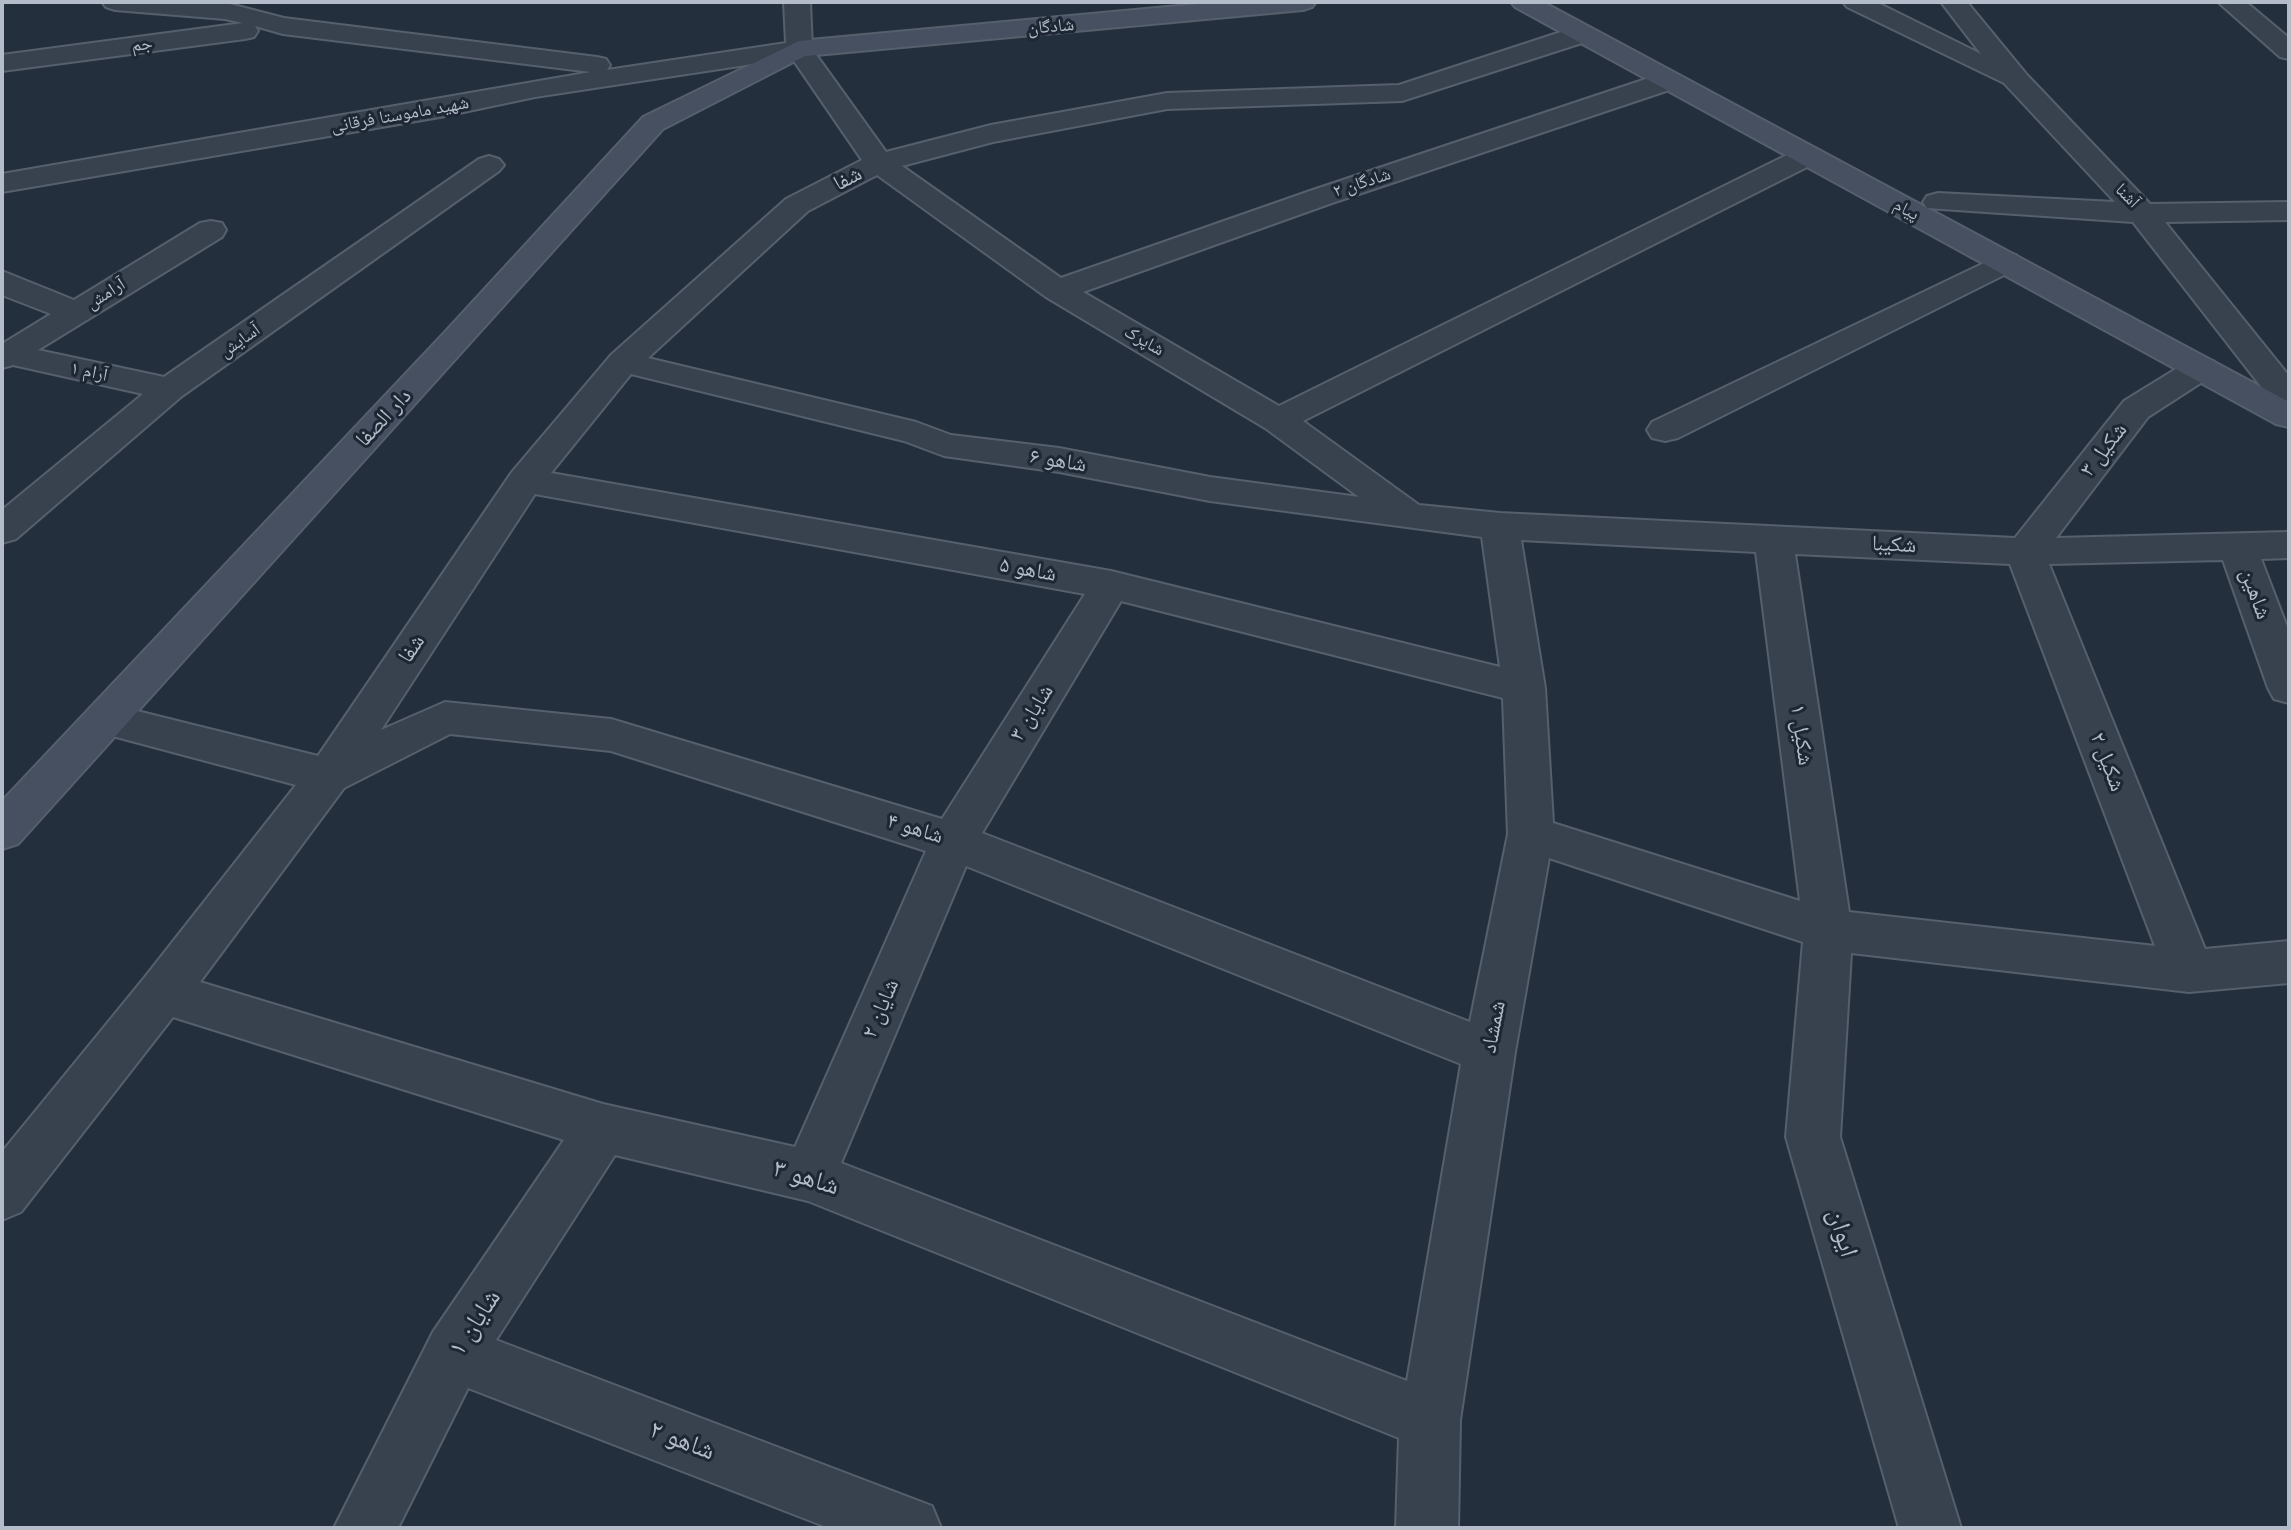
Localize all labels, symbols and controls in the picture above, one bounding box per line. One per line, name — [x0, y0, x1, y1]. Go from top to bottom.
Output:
street label: شادگان — [1027, 14, 1075, 40]
street label: جم — [130, 33, 154, 57]
street label: شهید ماموستا فرقانی — [329, 92, 471, 138]
street label: شفا — [829, 161, 867, 197]
street label: شادگان ۲ — [1330, 164, 1394, 202]
street label: آشنا — [2110, 179, 2144, 213]
street label: پیام — [1889, 194, 1923, 226]
street label: آرامش — [82, 274, 130, 314]
street label: آسایش — [215, 319, 265, 363]
street label: شاپرک — [1120, 321, 1168, 361]
street label: آرام ۱ — [69, 358, 109, 386]
street label: دار الصفا — [351, 383, 417, 453]
street label: شکیل ۳ — [2075, 418, 2133, 482]
street label: شاهو ۶ — [1028, 443, 1088, 479]
street label: شکیبا — [1871, 531, 1917, 559]
street label: شاهو ۵ — [998, 552, 1058, 588]
street label: شاهین — [2234, 565, 2276, 623]
street label: شفا — [393, 630, 431, 668]
street label: شایان ۳ — [1004, 680, 1060, 746]
street label: شکیل ۱ — [1784, 703, 1818, 767]
street label: شکیل ۲ — [2084, 729, 2130, 795]
street label: شاهو ۴ — [884, 808, 946, 850]
street label: شایان ۲ — [857, 975, 905, 1043]
street label: شمشاد — [1476, 999, 1512, 1055]
street label: شاهو ۳ — [769, 1153, 843, 1203]
street label: ایوان — [1820, 1205, 1864, 1261]
street label: شایان ۱ — [442, 1284, 508, 1362]
street label: شاهو ۲ — [645, 1414, 719, 1468]

